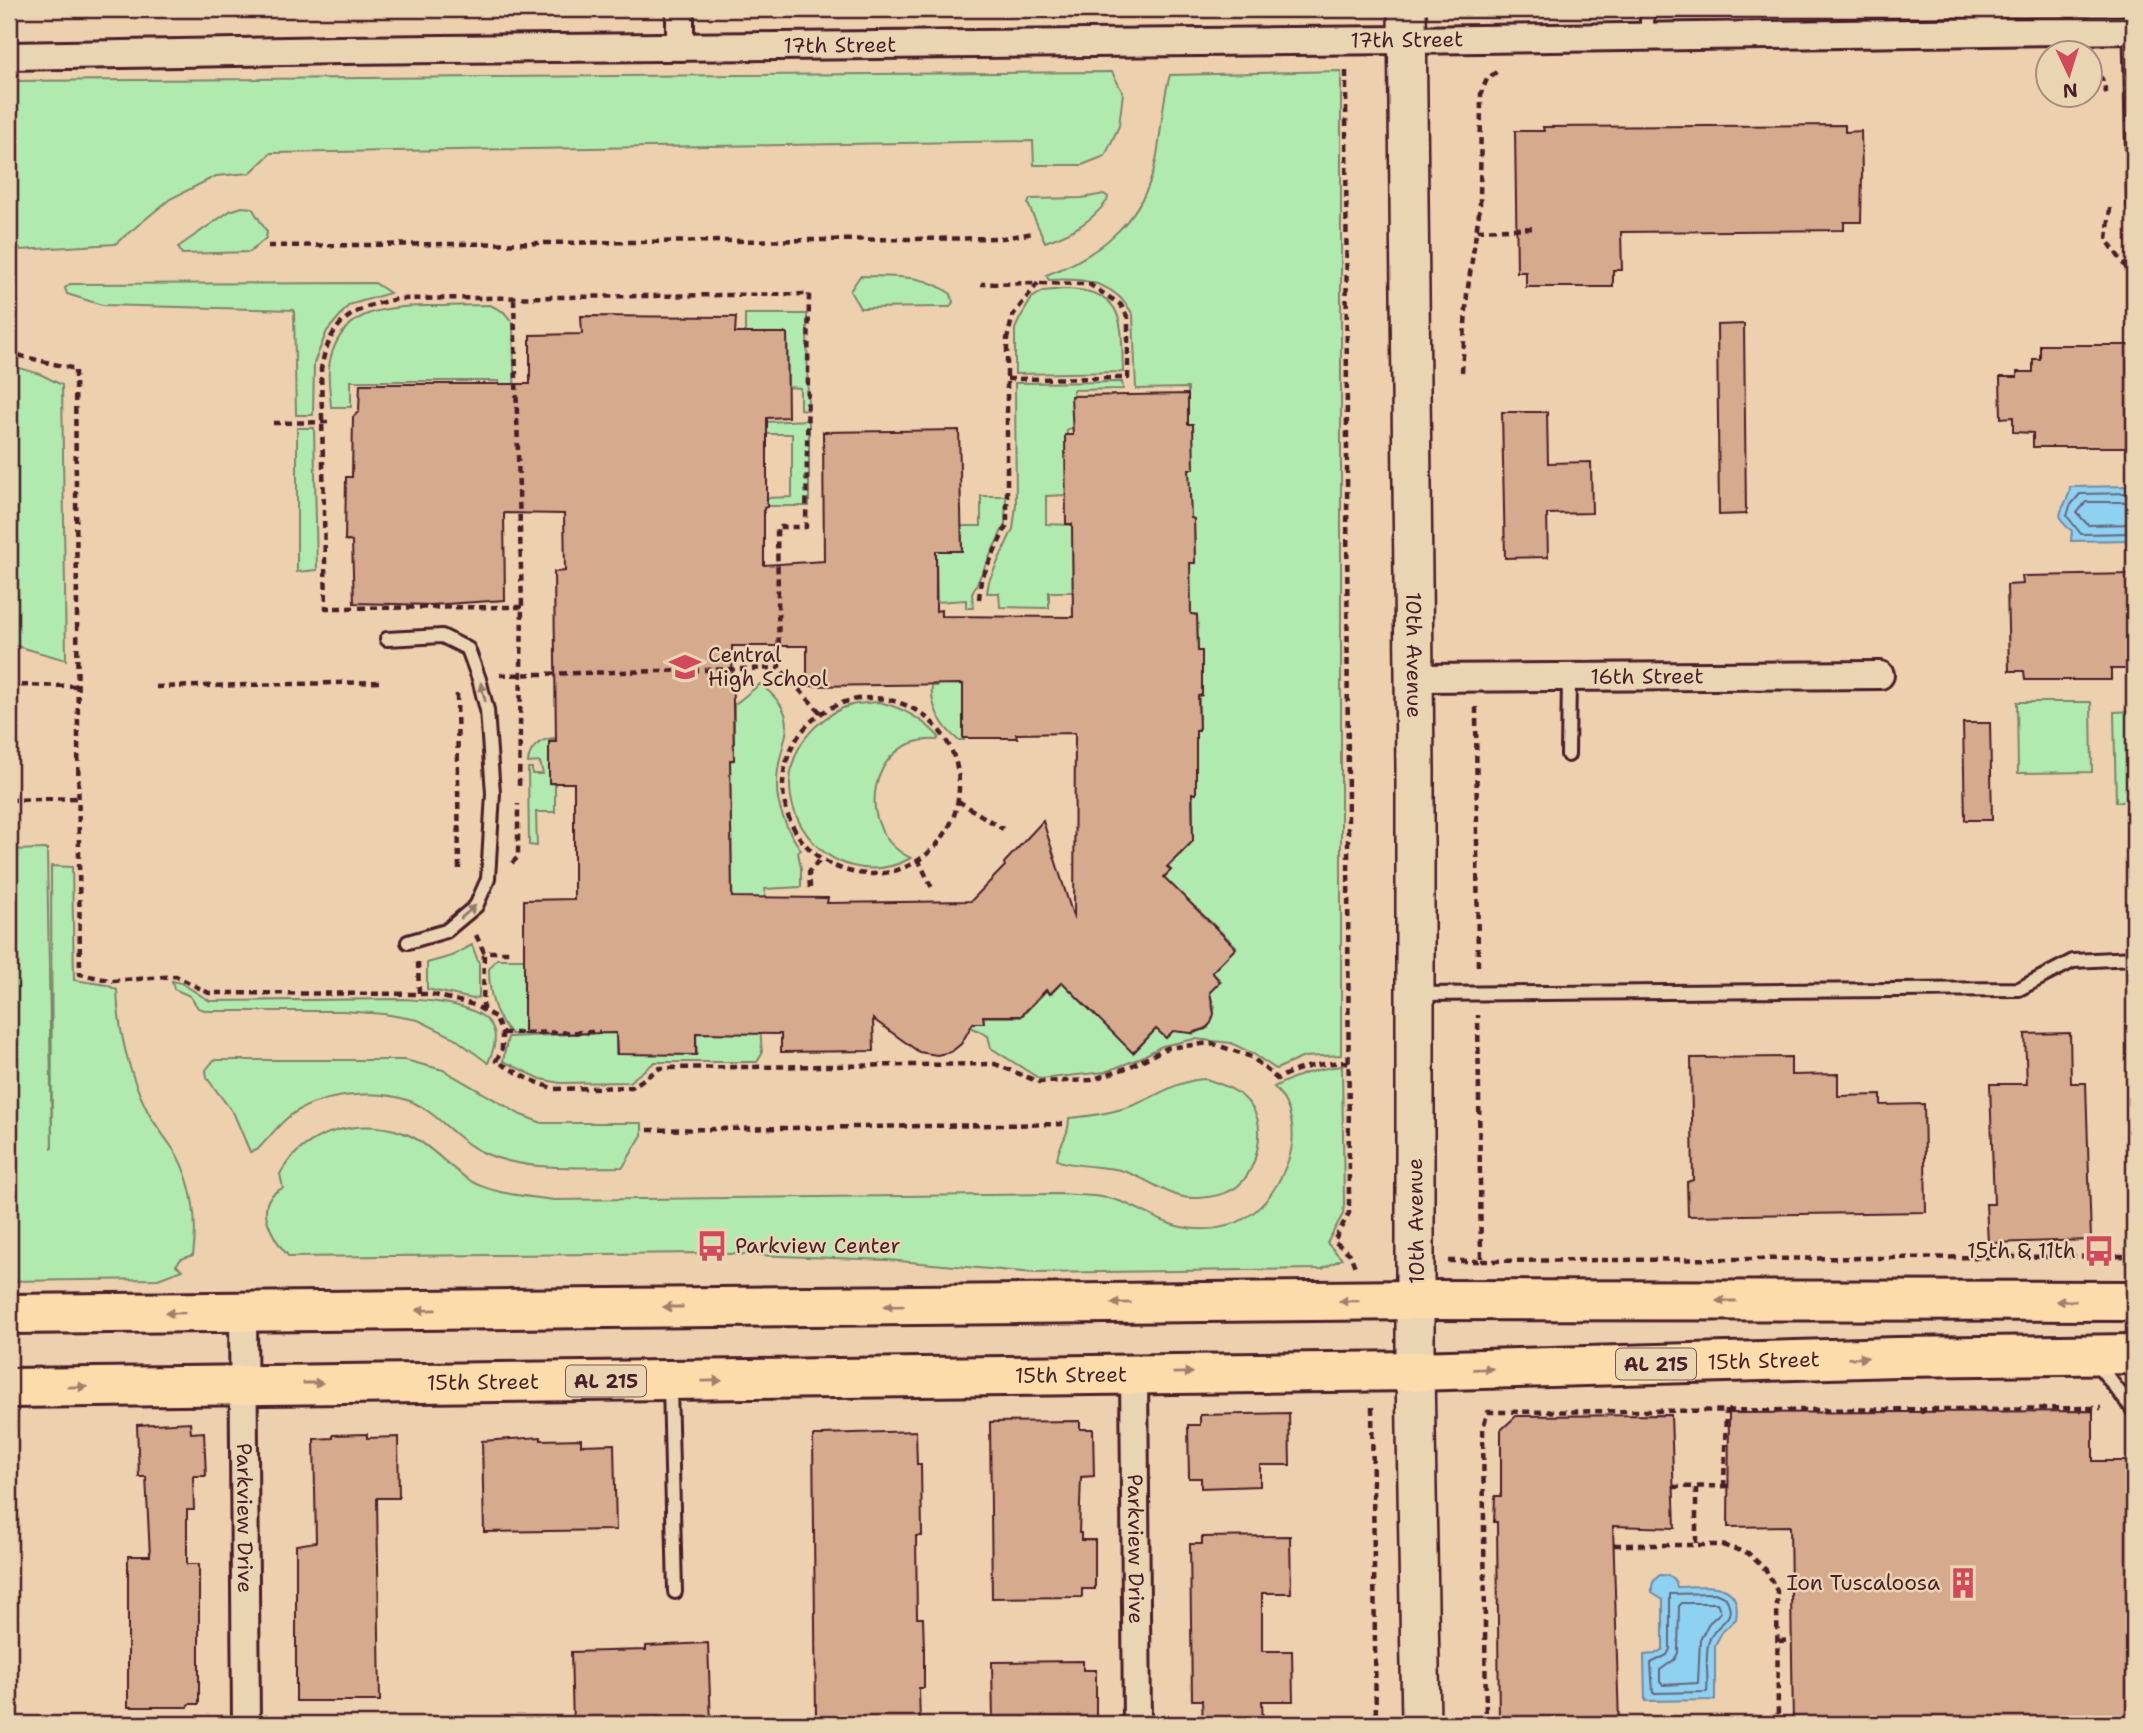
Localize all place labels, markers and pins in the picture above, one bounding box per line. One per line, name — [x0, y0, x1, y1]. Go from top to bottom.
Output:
place label: Central High School — [708, 641, 829, 693]
school or university icon: Central High School — [668, 650, 702, 684]
bus stop icon: Parkview Center — [695, 1229, 729, 1263]
place label: Parkview Center — [735, 1232, 900, 1260]
bus stop icon: 15th & 11th — [2082, 1234, 2116, 1268]
place label: 15th & 11th — [1967, 1237, 2076, 1265]
building icon: Ion Tuscaloosa — [1946, 1566, 1980, 1600]
place label: Ion Tuscaloosa — [1786, 1569, 1940, 1597]

